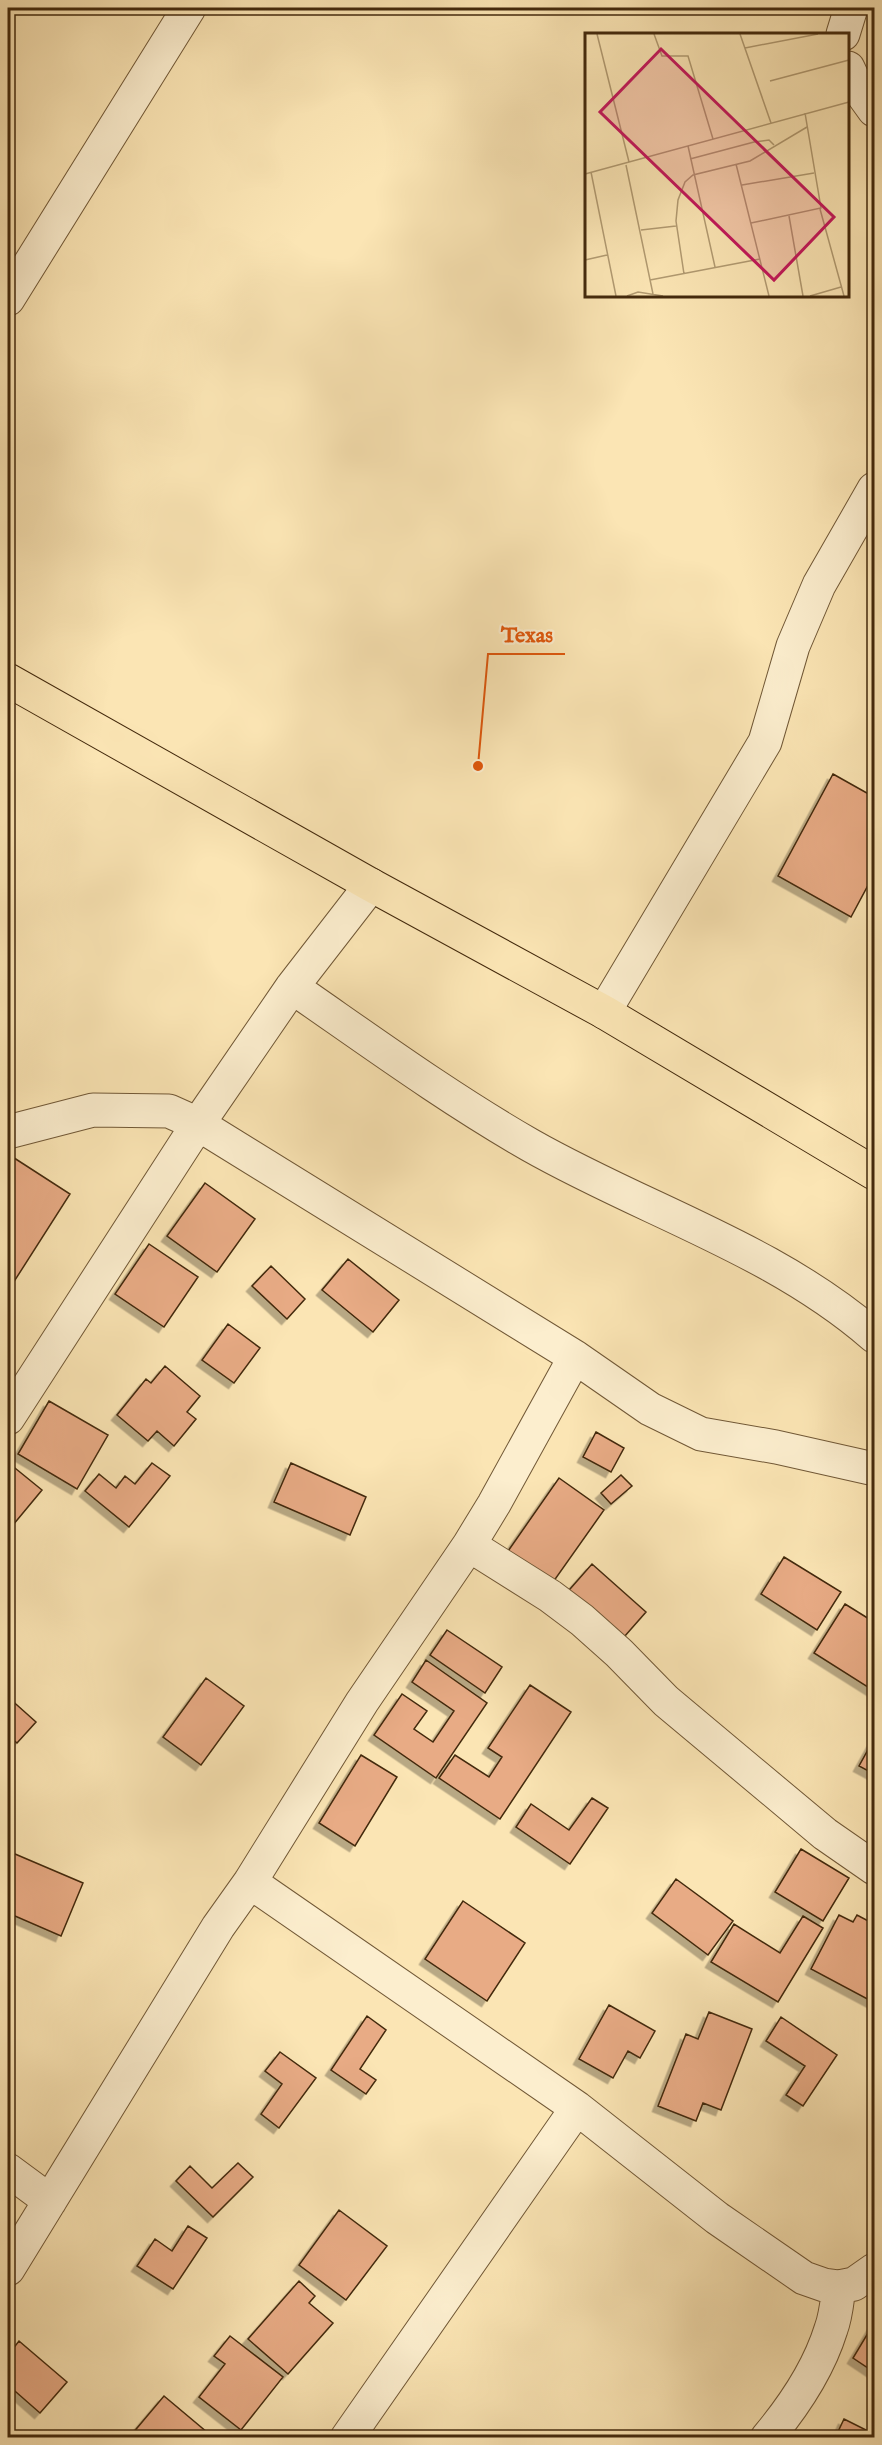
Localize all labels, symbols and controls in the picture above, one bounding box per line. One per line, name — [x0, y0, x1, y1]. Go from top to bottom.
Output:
inset map — [585, 33, 849, 297]
callout: Texas — [488, 614, 565, 654]
text: Texas — [500, 622, 553, 650]

